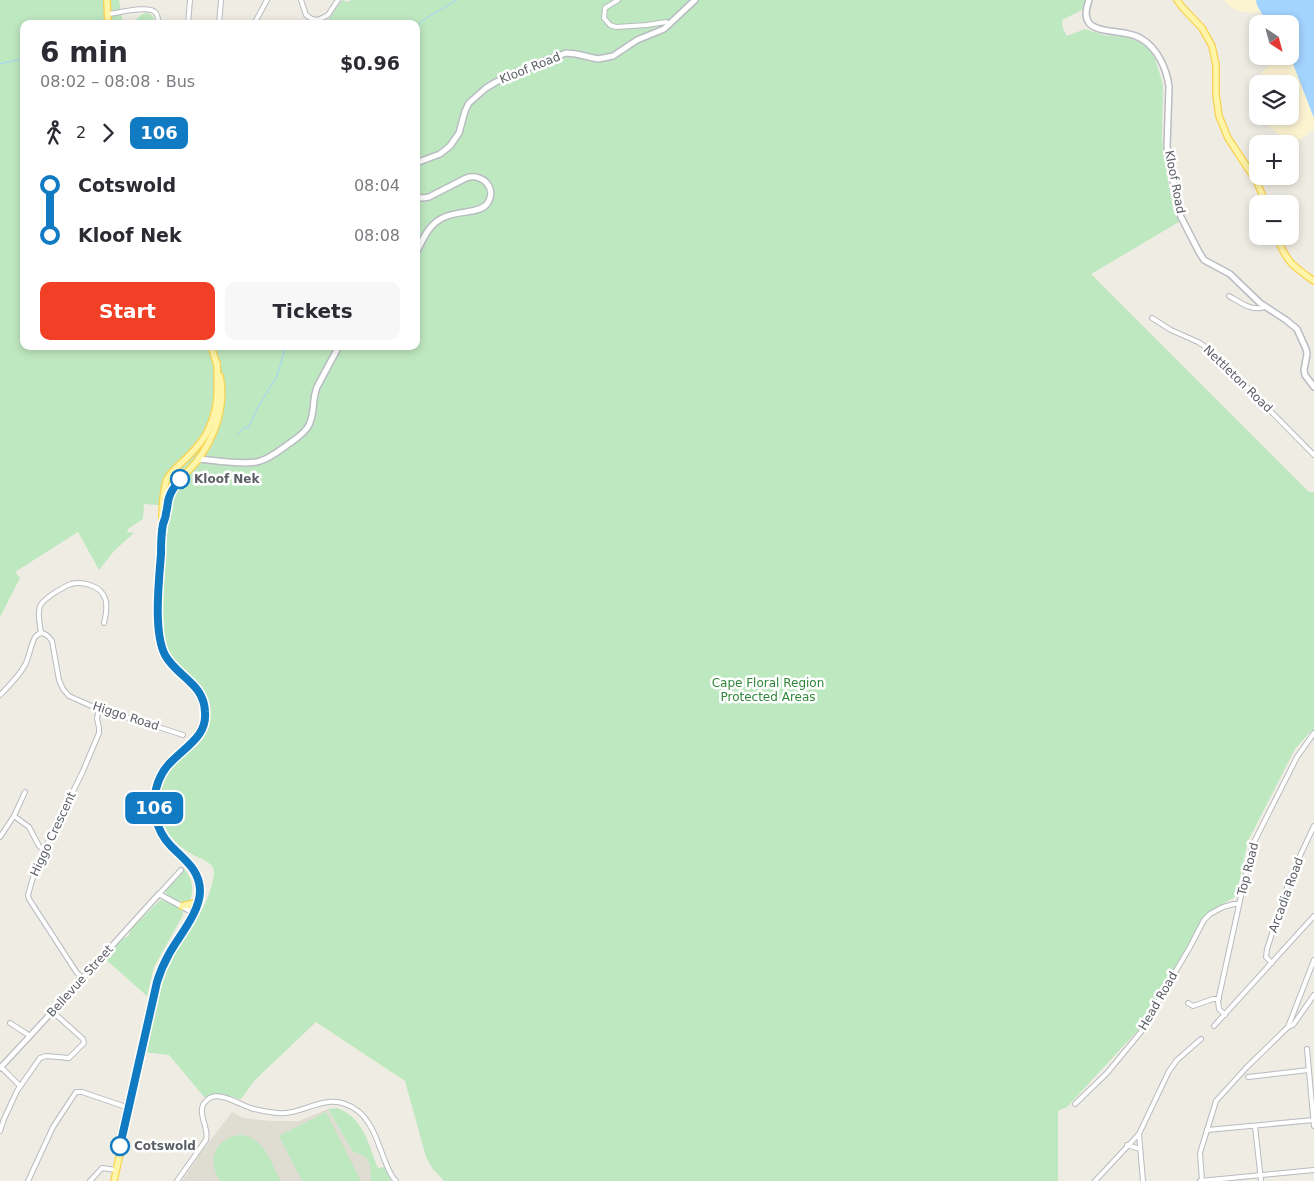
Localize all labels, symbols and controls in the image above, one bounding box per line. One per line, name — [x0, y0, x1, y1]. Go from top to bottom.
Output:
north arrow — [1249, 15, 1299, 65]
map controls — [1249, 15, 1299, 245]
text: 6 min — [40, 36, 128, 69]
street label: Kloof Road — [498, 50, 562, 86]
text: $0.96 — [340, 52, 400, 74]
text: 08:02 – 08:08 · Bus — [40, 72, 195, 91]
button: layers — [1249, 75, 1299, 125]
icon: walk — [40, 119, 68, 147]
icon: forward — [94, 119, 122, 147]
text: 106 — [140, 122, 178, 143]
text: 2 — [76, 123, 86, 142]
button: + — [1249, 135, 1299, 185]
street label: Kloof Road — [1162, 149, 1188, 215]
text: Cotswold — [78, 174, 176, 196]
text: 08:04 — [354, 176, 400, 195]
button: − — [1249, 195, 1299, 245]
text: Kloof Nek — [78, 224, 182, 246]
text: 08:08 — [354, 226, 400, 245]
button: Start — [40, 282, 215, 340]
button: Tickets — [225, 282, 400, 340]
street label: Nettleton Road — [1201, 343, 1275, 415]
marker: Kloof Nek — [170, 469, 190, 489]
place label: Kloof Nek — [194, 472, 260, 486]
park label: Cape Floral Region Protected Areas — [712, 676, 824, 704]
street label: Higgo Road — [91, 699, 161, 733]
street label: Higgo Crescent — [27, 789, 79, 879]
line badge: 106 — [125, 792, 183, 824]
text: 106 — [135, 797, 173, 818]
street label: Top Road — [1234, 841, 1261, 898]
street label: Arcadia Road — [1266, 855, 1306, 935]
street label: Bellevue Street — [44, 942, 116, 1020]
street label: Head Road — [1136, 969, 1180, 1033]
marker: Cotswold — [110, 1136, 130, 1156]
place label: Cotswold — [134, 1139, 196, 1153]

